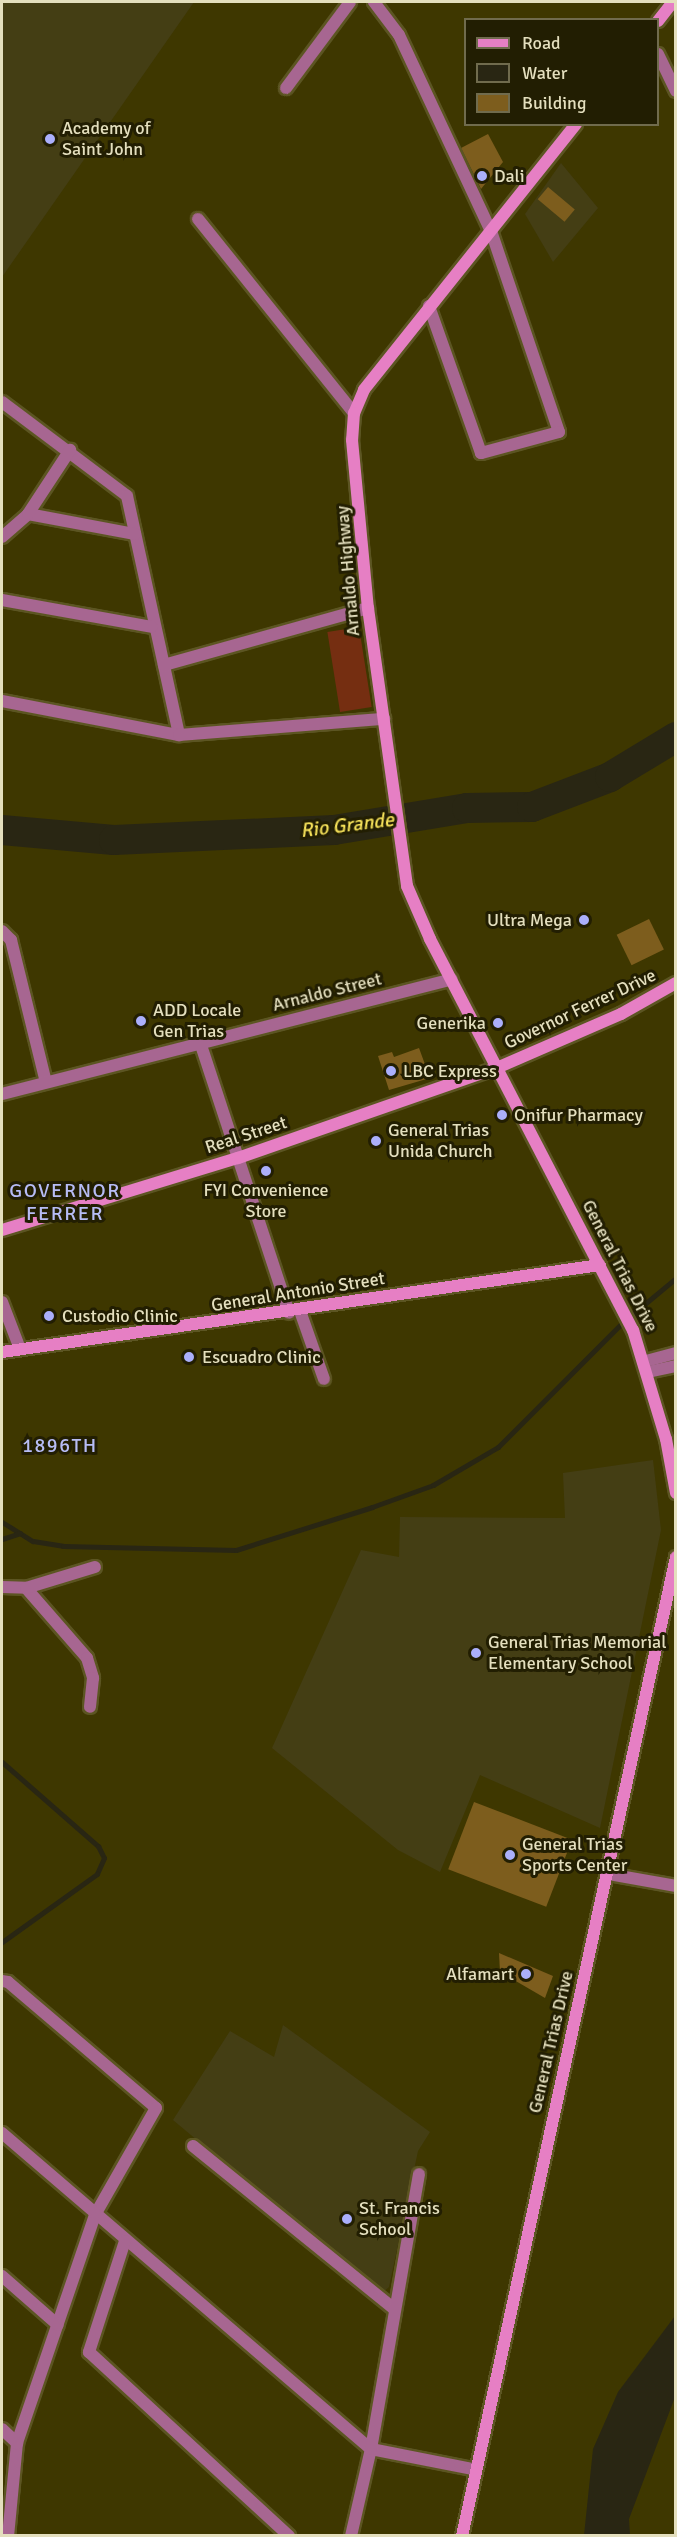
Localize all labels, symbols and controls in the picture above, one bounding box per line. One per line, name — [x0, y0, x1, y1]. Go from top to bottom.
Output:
legend — [464, 18, 659, 126]
text: Road — [522, 32, 561, 54]
text: Water — [522, 62, 567, 84]
text: Building — [522, 92, 586, 114]
place label: Academy of Saint John — [62, 118, 151, 160]
marker: Academy of Saint John — [43, 132, 57, 146]
place label: Dali — [494, 165, 525, 187]
marker: Dali — [475, 169, 489, 183]
street label: Arnaldo Highway — [332, 505, 364, 637]
water label: Rio Grande — [299, 807, 395, 843]
place label: Ultra Mega — [487, 909, 572, 931]
marker: Ultra Mega — [577, 913, 591, 927]
street label: Governor Ferrer Drive — [501, 964, 659, 1054]
street label: Arnaldo Street — [270, 968, 384, 1016]
place label: ADD Locale Gen Trias — [153, 1000, 241, 1042]
place label: Generika — [417, 1012, 486, 1034]
marker: ADD Locale Gen Trias — [134, 1014, 148, 1028]
marker: Generika — [491, 1016, 505, 1030]
place label: LBC Express — [403, 1060, 497, 1082]
marker: LBC Express — [384, 1064, 398, 1078]
place label: Onifur Pharmacy — [514, 1104, 643, 1126]
marker: Onifur Pharmacy — [495, 1108, 509, 1122]
street label: Real Street — [202, 1112, 290, 1158]
place label: General Trias Unida Church — [388, 1120, 492, 1162]
marker: General Trias Unida Church — [369, 1134, 383, 1148]
marker: FYI Convenience Store — [259, 1164, 273, 1178]
district label: GOVERNOR FERRER — [9, 1179, 121, 1226]
place label: FYI Convenience Store — [203, 1180, 329, 1222]
street label: General Trias Drive — [577, 1196, 663, 1336]
street label: General Antonio Street — [210, 1268, 386, 1316]
place label: Custodio Clinic — [62, 1305, 178, 1327]
marker: Custodio Clinic — [40, 1307, 58, 1325]
place label: Escuadro Clinic — [202, 1346, 321, 1368]
marker: Escuadro Clinic — [180, 1348, 198, 1366]
district label: 1896TH — [22, 1433, 98, 1457]
place label: General Trias Memorial Elementary School — [488, 1632, 667, 1674]
marker: General Trias Memorial Elementary School — [469, 1646, 483, 1660]
place label: General Trias Sports Center — [522, 1834, 627, 1876]
marker: General Trias Sports Center — [503, 1848, 517, 1862]
place label: Alfamart — [446, 1963, 514, 1985]
marker: Alfamart — [519, 1967, 533, 1981]
street label: General Trias Drive — [524, 1969, 578, 2115]
place label: St. Francis School — [359, 2198, 440, 2240]
marker: St. Francis School — [340, 2212, 354, 2226]

